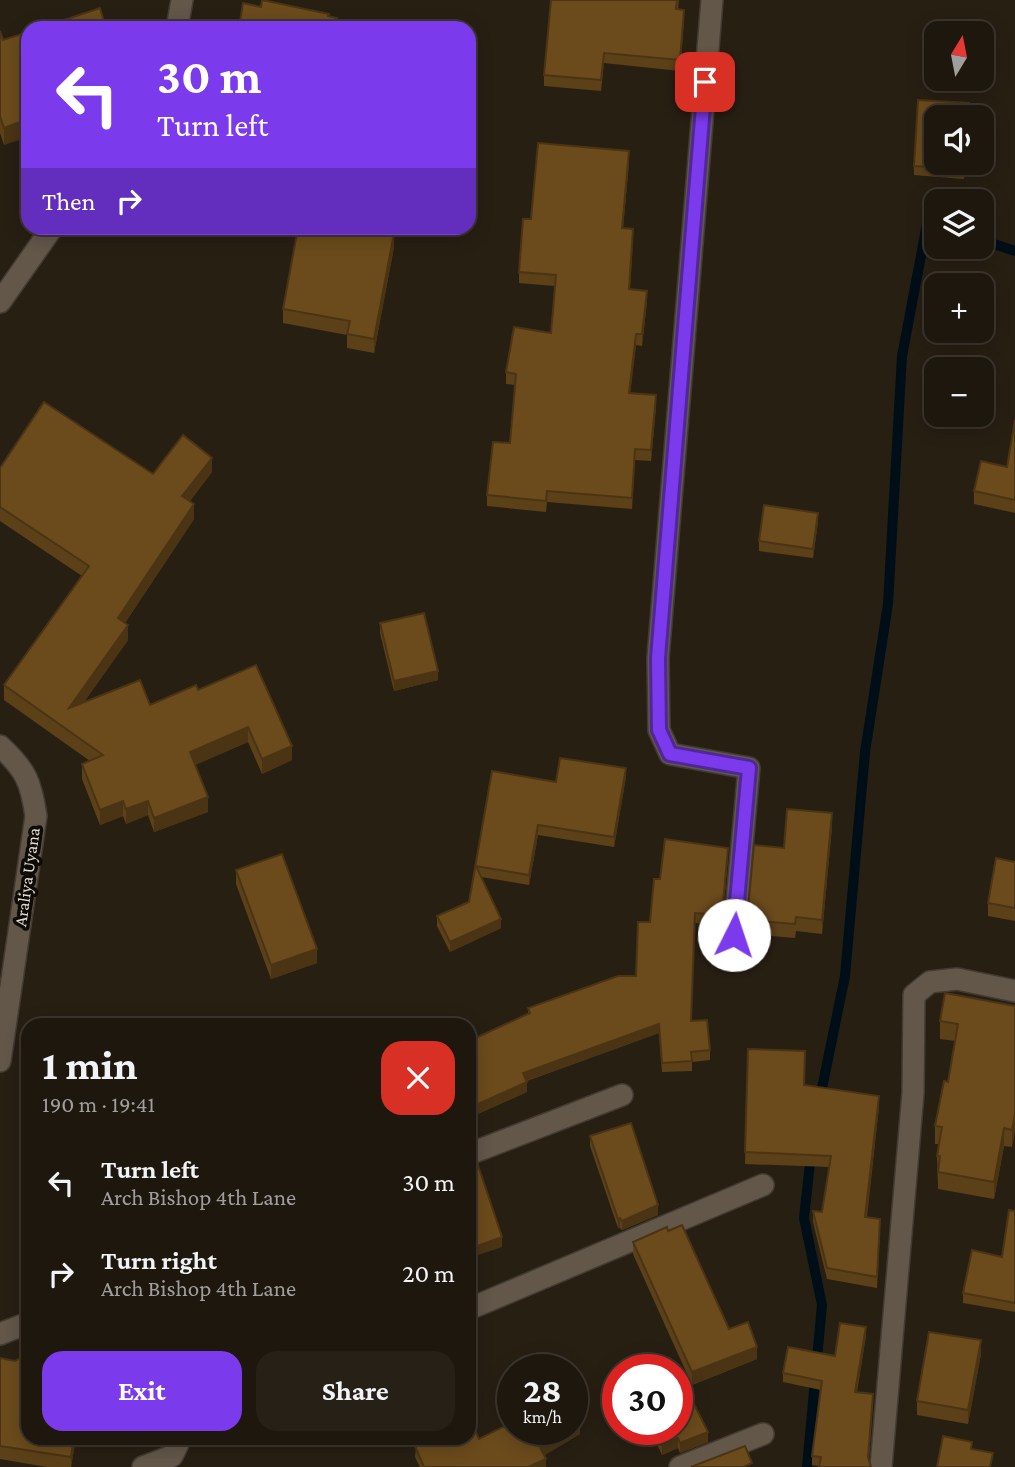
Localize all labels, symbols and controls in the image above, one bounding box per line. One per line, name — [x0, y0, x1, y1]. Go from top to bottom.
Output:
north arrow — [924, 21, 994, 91]
map controls — [924, 21, 994, 427]
icon: left — [42, 49, 133, 140]
text: 30 m — [157, 49, 262, 104]
pin — [675, 52, 735, 112]
icon: arrive — [686, 63, 724, 101]
button: sound — [924, 105, 994, 175]
text: Turn left — [157, 107, 268, 143]
icon: right — [110, 182, 148, 220]
text: Then — [42, 187, 96, 216]
button: layers — [924, 189, 994, 259]
button: + — [924, 273, 994, 343]
button: − — [924, 357, 994, 427]
street label: Araliya Uyana — [10, 826, 44, 928]
position arrow — [697, 898, 771, 972]
text: 1 min — [42, 1041, 138, 1088]
button: close — [381, 1041, 455, 1115]
text: 190 m · 19:41 — [42, 1091, 155, 1117]
text: Turn left — [101, 1155, 199, 1184]
icon: left — [42, 1164, 80, 1202]
text: 30 m — [402, 1168, 455, 1197]
text: Arch Bishop 4th Lane — [101, 1184, 296, 1210]
text: Turn right — [101, 1246, 217, 1275]
icon: right — [42, 1255, 80, 1293]
text: 20 m — [402, 1259, 455, 1288]
text: Arch Bishop 4th Lane — [101, 1275, 296, 1301]
button: Exit — [42, 1351, 242, 1431]
button: Share — [256, 1351, 455, 1431]
speed limit sign: 30 — [602, 1354, 693, 1445]
text: 28 — [523, 1371, 562, 1410]
text: km/h — [523, 1407, 562, 1427]

